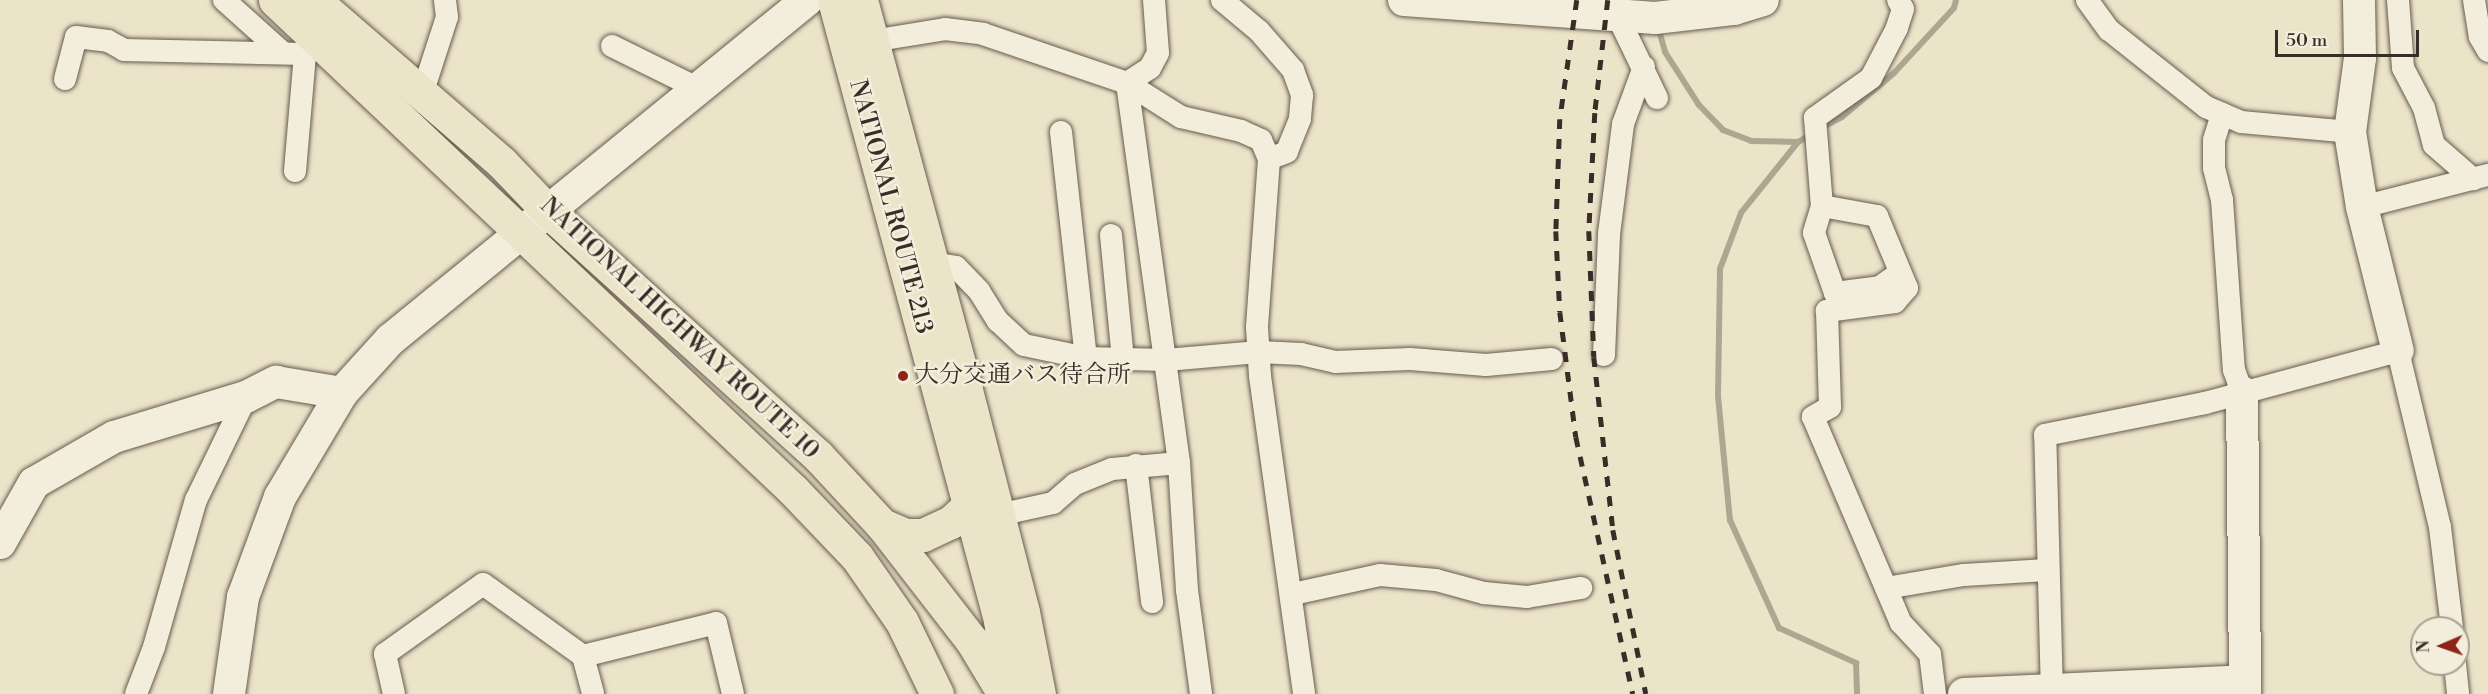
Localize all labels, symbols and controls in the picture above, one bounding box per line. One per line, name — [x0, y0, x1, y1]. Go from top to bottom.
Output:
scale bar — [2278, 18, 2422, 56]
text: 50 m — [2286, 29, 2327, 52]
street label: NATIONAL ROUTE 213 — [842, 77, 938, 337]
street label: NATIONAL HIGHWAY ROUTE 10 — [533, 192, 825, 466]
place label: 大分交通バス待合所 — [915, 362, 1131, 390]
marker: 大分交通バス待合所 — [896, 369, 910, 383]
north arrow — [2410, 616, 2470, 676]
text: N — [2414, 640, 2434, 653]

